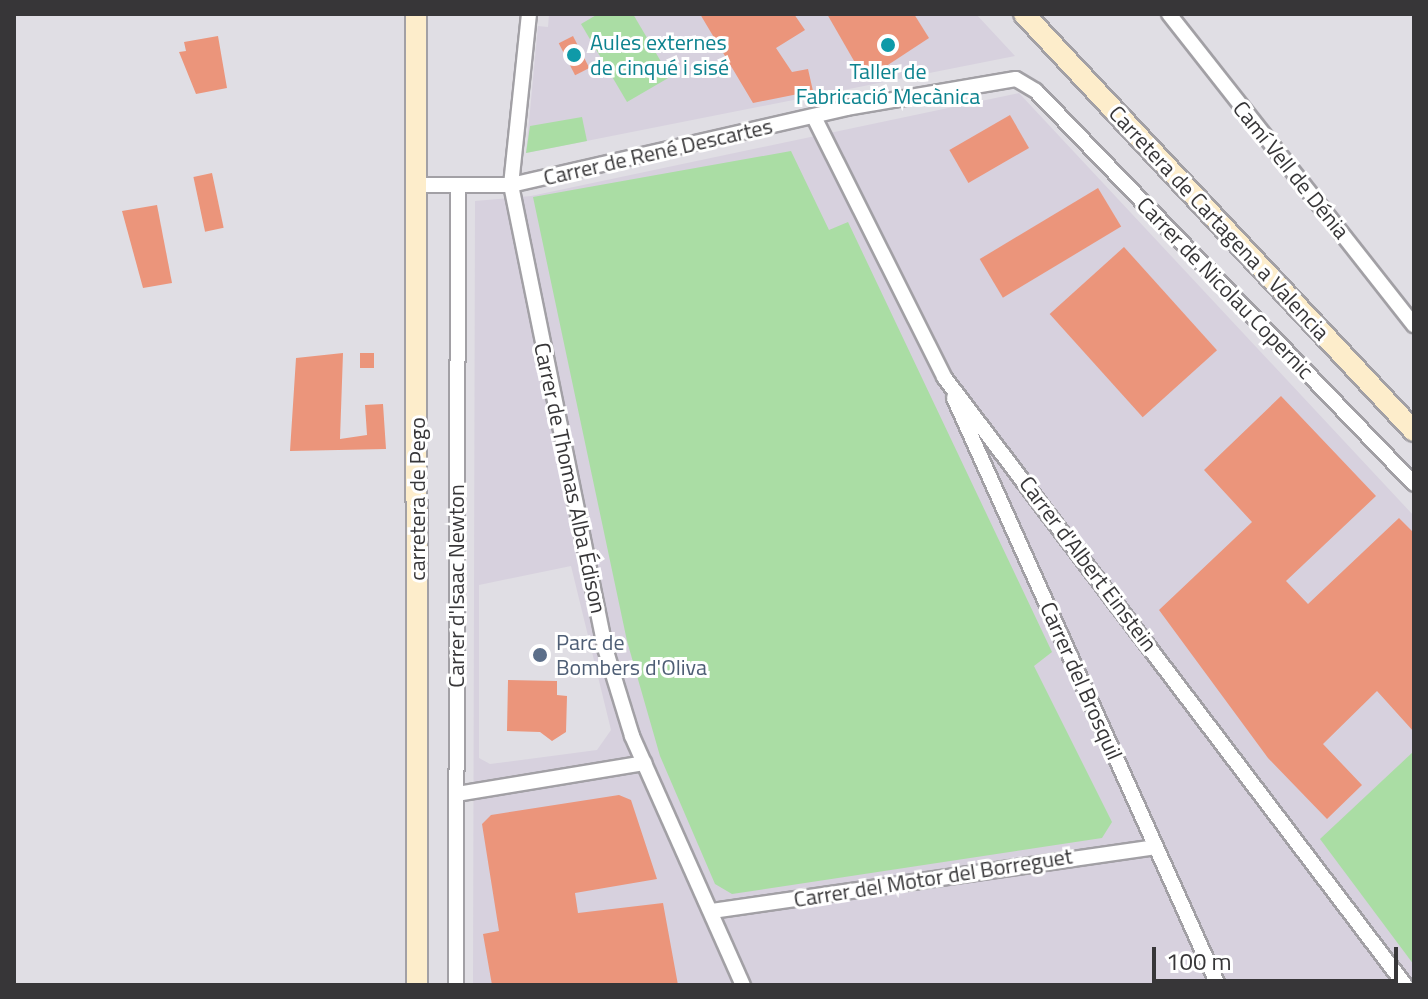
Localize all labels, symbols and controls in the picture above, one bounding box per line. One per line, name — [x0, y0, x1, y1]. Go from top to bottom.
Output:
place label: Aules externes de cinqué i sisé — [590, 29, 729, 80]
marker: Taller de Fabricació Mecànica — [879, 36, 897, 54]
marker: Aules externes de cinqué i sisé — [565, 46, 583, 64]
place label: Taller de Fabricació Mecànica — [796, 58, 980, 110]
street label: Camí Vell de Dénia — [1227, 96, 1355, 244]
street label: Carretera de Cartagena a Valencia — [1103, 100, 1335, 346]
street label: Carrer de René Descartes — [541, 113, 775, 191]
street label: Carrer de Nicolau Copernic — [1131, 192, 1319, 384]
street label: Carrer de Thomas Alba Édison — [528, 340, 612, 616]
street label: carretera de Pego — [405, 417, 431, 581]
street label: Carrer d'Albert Einstein — [1014, 471, 1162, 657]
street label: Carrer d'Isaac Newton — [444, 484, 470, 688]
street label: Carrer del Brosquil — [1034, 598, 1128, 764]
place label: Parc de Bombers d'Oliva — [556, 629, 707, 680]
marker: Parc de Bombers d'Oliva — [531, 646, 549, 664]
street label: Carrer del Motor del Borreguet — [792, 843, 1074, 913]
scale bar — [1156, 931, 1402, 981]
text: 100 m — [1166, 943, 1232, 979]

